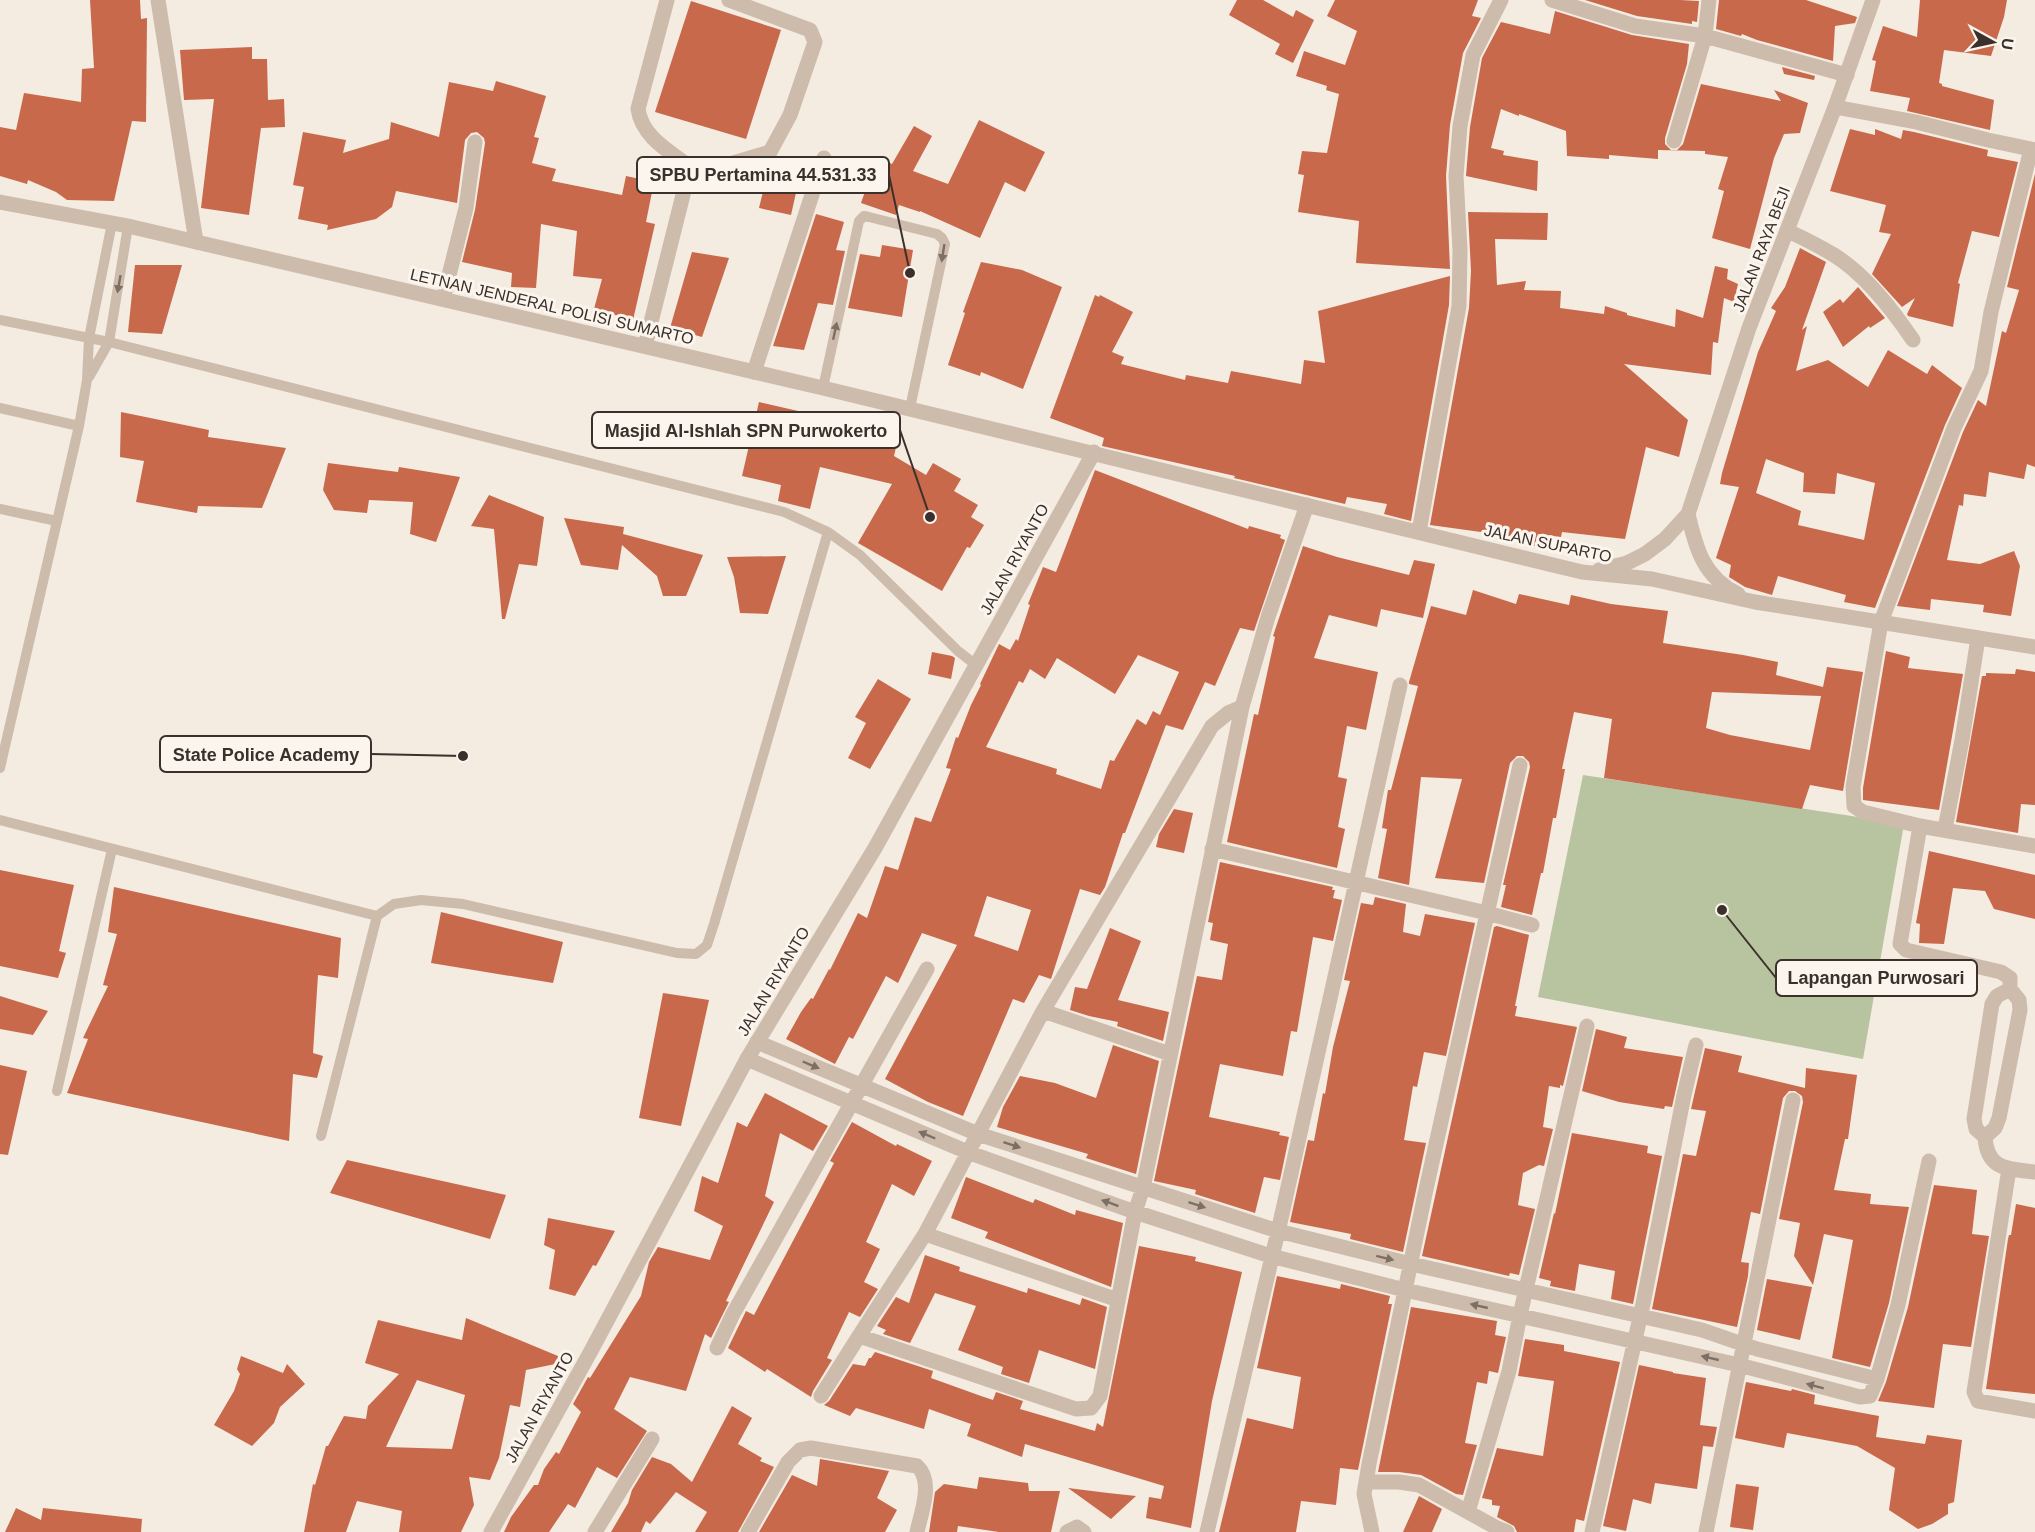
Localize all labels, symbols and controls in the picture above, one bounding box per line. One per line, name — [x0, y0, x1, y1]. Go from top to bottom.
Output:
north arrow — [1963, 12, 2023, 72]
text: U — [1998, 37, 2017, 51]
callout: SPBU Pertamina 44.531.33 — [637, 157, 889, 193]
text: SPBU Pertamina 44.531.33 — [649, 165, 877, 185]
street label: JALAN RAYA BEJI — [1730, 184, 1793, 314]
one-way arrow — [938, 243, 947, 262]
street label: LETNAN JENDERAL POLISI SUMARTO — [408, 266, 695, 347]
one-way arrow — [114, 274, 123, 293]
one-way arrow — [831, 321, 840, 340]
callout: Masjid Al-Ishlah SPN Purwokerto — [592, 412, 900, 448]
text: Masjid Al-Ishlah SPN Purwokerto — [605, 421, 887, 441]
street label: JALAN RIYANTO — [977, 501, 1052, 618]
street label: JALAN SUPARTO — [1483, 522, 1613, 565]
callout: State Police Academy — [160, 736, 371, 772]
text: State Police Academy — [173, 745, 359, 765]
street label: JALAN RIYANTO — [734, 924, 813, 1039]
callout: Lapangan Purwosari — [1776, 960, 1977, 996]
text: Lapangan Purwosari — [1787, 968, 1965, 988]
one-way arrow — [803, 1060, 821, 1070]
one-way arrow — [918, 1130, 936, 1139]
one-way arrow — [1003, 1141, 1021, 1151]
one-way arrow — [1100, 1198, 1118, 1208]
one-way arrow — [1188, 1201, 1206, 1211]
one-way arrow — [1376, 1254, 1394, 1263]
one-way arrow — [1469, 1301, 1488, 1310]
street label: JALAN RIYANTO — [502, 1349, 577, 1466]
one-way arrow — [1701, 1353, 1720, 1363]
one-way arrow — [1806, 1381, 1824, 1390]

